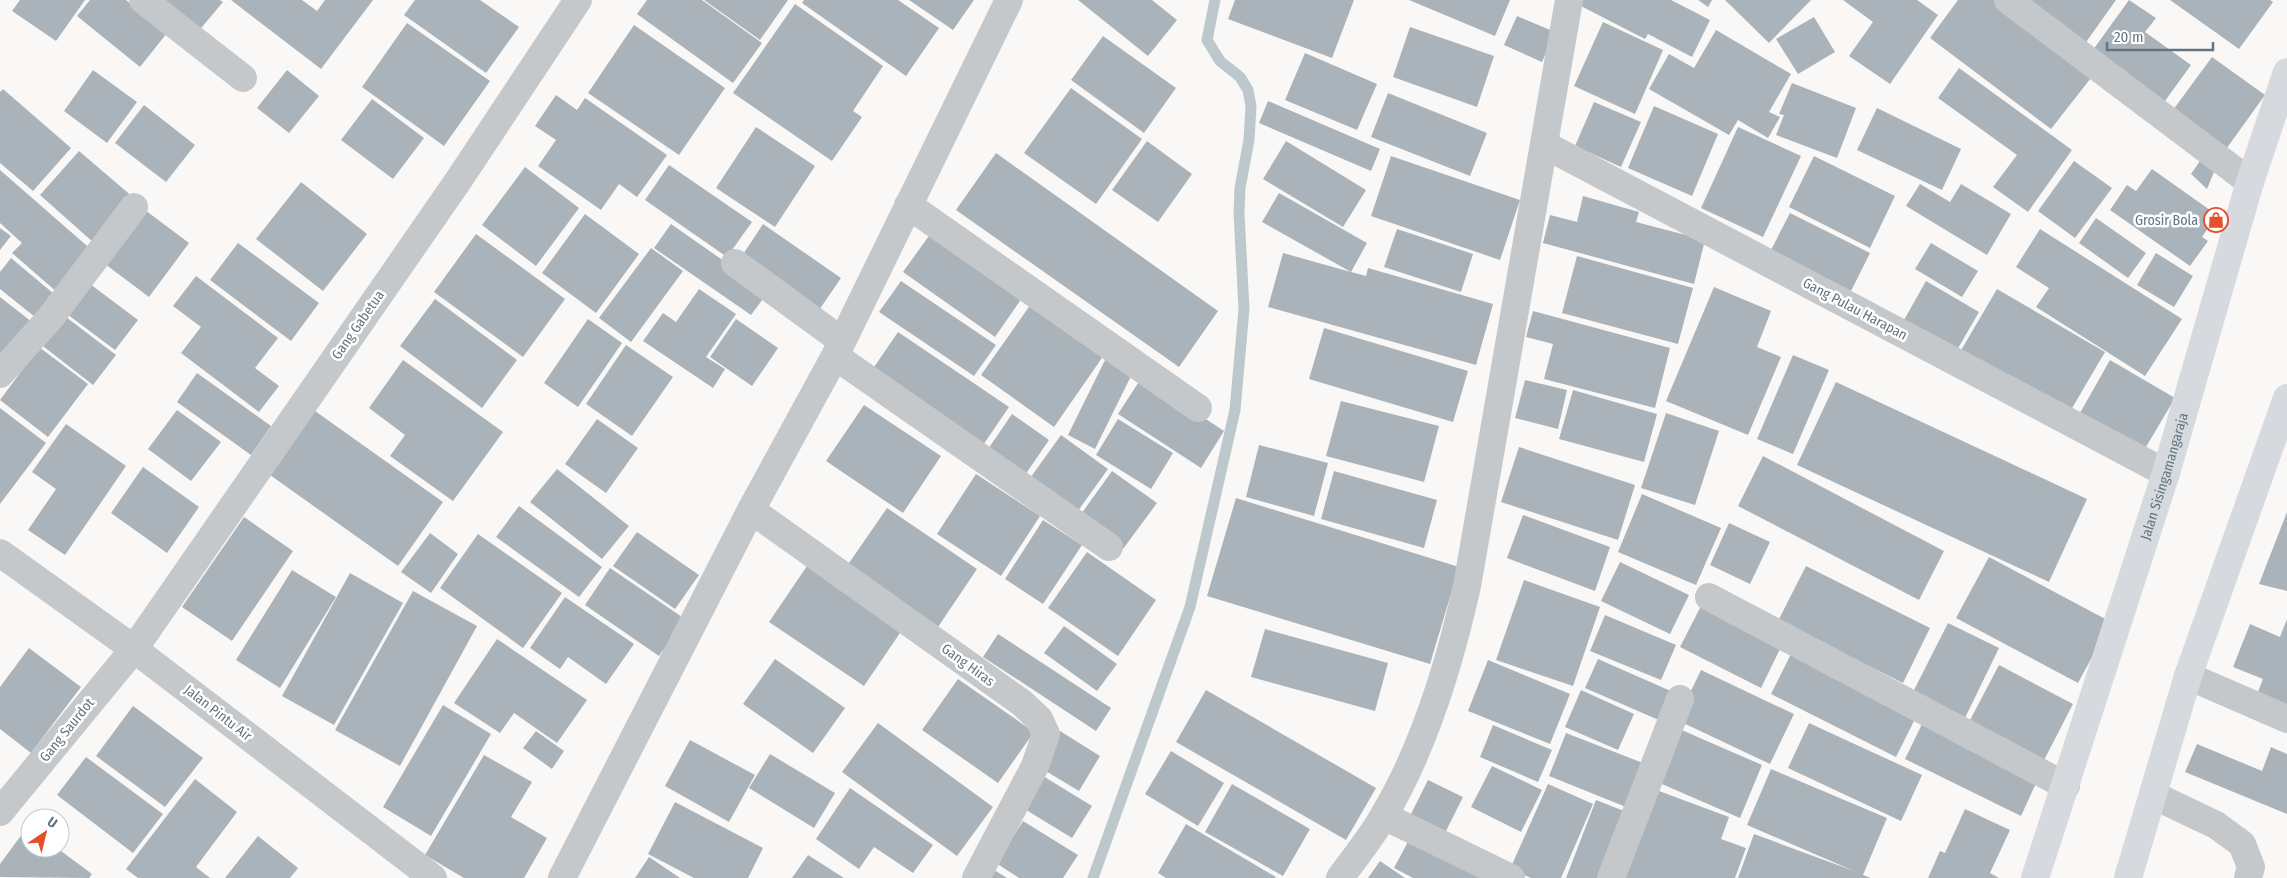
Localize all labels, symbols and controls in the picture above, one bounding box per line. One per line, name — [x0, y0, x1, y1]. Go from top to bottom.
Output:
scale bar — [2107, 20, 2213, 52]
text: 20 m — [2114, 28, 2144, 46]
shop icon: Grosir Bola — [2203, 207, 2229, 233]
place label: Grosir Bola — [2135, 212, 2198, 229]
street label: Gang Pulau Harapan — [1800, 274, 1910, 344]
street label: Gang Gabetua — [328, 287, 388, 363]
street label: Jalan Sisingamangaraja — [2136, 411, 2192, 542]
street label: Gang Hiras — [938, 640, 998, 690]
street label: Jalan Pintu Air — [181, 681, 255, 745]
street label: Gang Saurdot — [36, 694, 98, 765]
north arrow — [20, 808, 70, 858]
text: U — [44, 813, 60, 832]

